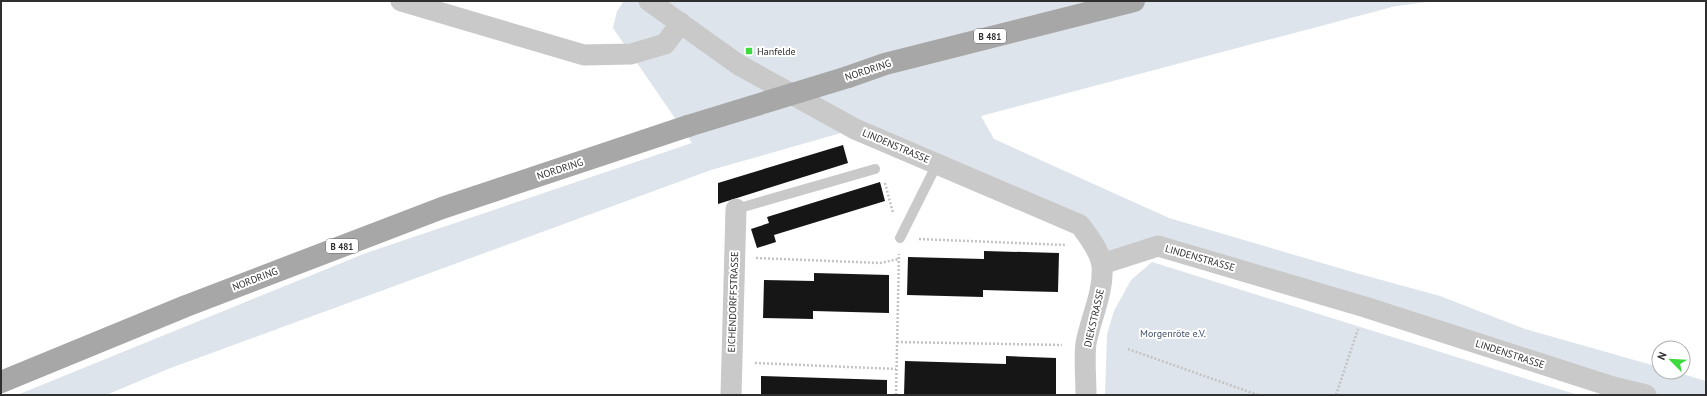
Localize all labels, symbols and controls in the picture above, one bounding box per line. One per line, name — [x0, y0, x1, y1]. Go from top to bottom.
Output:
road number: B 481 — [974, 29, 1006, 43]
place label: Hanfelde — [757, 45, 796, 58]
marker: Hanfelde — [744, 46, 754, 56]
street label: NORDRING — [843, 56, 893, 84]
street label: LINDENSTRASSE — [860, 126, 932, 166]
street label: NORDRING — [535, 155, 585, 183]
road number: B 481 — [326, 239, 358, 253]
street label: LINDENSTRASSE — [1164, 242, 1236, 274]
street label: EICHENDORFFSTRASSE — [725, 251, 741, 353]
street label: NORDRING — [230, 264, 280, 294]
street label: DIEKSTRASSE — [1081, 288, 1107, 348]
park label: Morgenröte e.V. — [1140, 327, 1206, 340]
street label: LINDENSTRASSE — [1474, 337, 1546, 371]
north arrow — [1651, 340, 1691, 380]
text: N — [1654, 350, 1670, 362]

